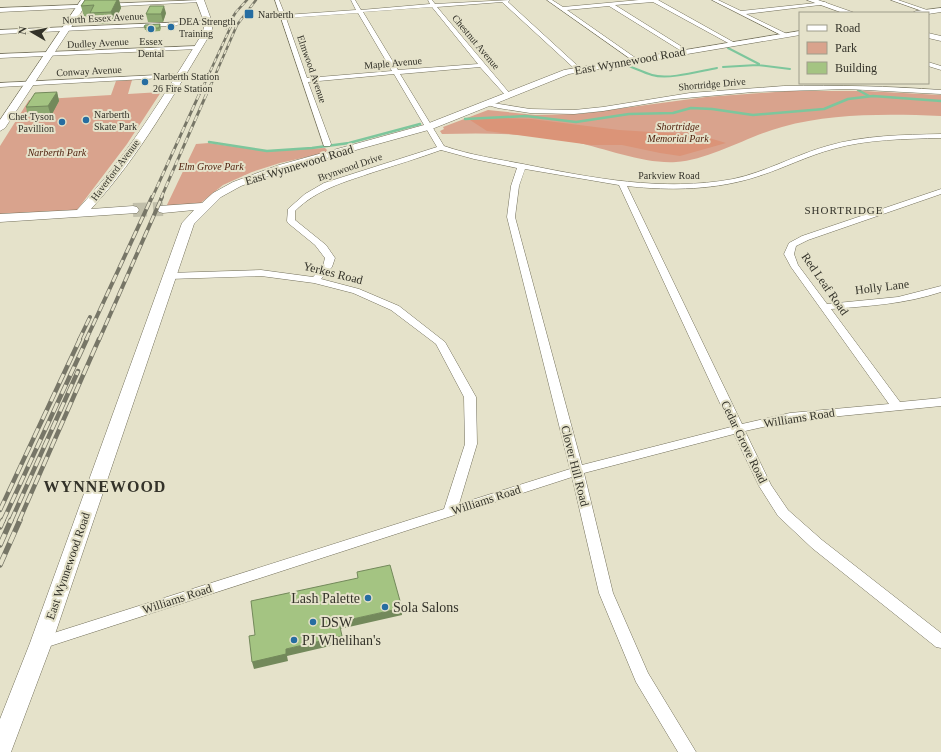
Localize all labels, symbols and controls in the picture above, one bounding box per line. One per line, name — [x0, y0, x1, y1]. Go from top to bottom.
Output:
marker: Narberth — [243, 8, 255, 20]
place label: Narberth — [258, 9, 294, 20]
street label: North Essex Avenue — [62, 10, 145, 26]
north arrow — [12, 12, 52, 52]
street label: Chestnut Avenue — [450, 12, 502, 72]
legend — [799, 12, 929, 84]
place label: DEA Strength Training — [179, 16, 235, 39]
text: Road — [835, 21, 860, 35]
marker: DEA Strength Training — [166, 22, 176, 32]
marker: Essex Dental — [146, 24, 156, 34]
text: N — [16, 26, 29, 35]
street label: Elmwood Avenue — [295, 34, 329, 105]
street label: Dudley Avenue — [67, 36, 130, 50]
place label: Essex Dental — [138, 36, 165, 59]
text: Park — [835, 41, 857, 55]
street label: East Wynnewood Road — [573, 44, 687, 78]
street label: Maple Avenue — [364, 55, 423, 71]
text: Building — [835, 61, 877, 75]
street label: Conway Avenue — [56, 64, 123, 78]
place label: Narberth Station 26 Fire Station — [153, 71, 219, 94]
street label: Shortridge Drive — [678, 76, 747, 92]
marker: Narberth Station 26 Fire Station — [140, 77, 150, 87]
place label: Narberth Skate Park — [94, 109, 137, 132]
place label: Chet Tyson Pavillion — [8, 111, 54, 134]
marker: Narberth Skate Park — [81, 115, 91, 125]
marker: Chet Tyson Pavillion — [57, 117, 67, 127]
park label: Shortridge Memorial Park — [646, 121, 709, 144]
street label: Haverford Avenue — [89, 137, 142, 203]
street label: East Wynnewood Road — [243, 142, 355, 188]
park label: Narberth Park — [27, 147, 87, 158]
street label: Brynwood Drive — [316, 151, 384, 183]
park label: Elm Grove Park — [177, 161, 244, 172]
street label: Parkview Road — [638, 170, 700, 181]
district label: SHORTRIDGE — [804, 204, 884, 216]
street label: Red Leaf Road — [798, 250, 852, 318]
street label: Yerkes Road — [302, 259, 364, 287]
street label: Holly Lane — [854, 277, 910, 297]
street label: Cedar Grove Road — [718, 398, 770, 486]
street label: Williams Road — [762, 405, 836, 431]
street label: Clover Hill Road — [558, 424, 592, 508]
district label: WYNNEWOOD — [44, 478, 166, 495]
street label: Williams Road — [450, 482, 522, 518]
street label: East Wynnewood Road — [43, 511, 93, 621]
street label: Williams Road — [141, 581, 213, 617]
place label: Lash Palette — [291, 591, 360, 606]
marker: Lash Palette — [363, 593, 373, 603]
place label: Sola Salons — [393, 600, 459, 615]
marker: Sola Salons — [380, 602, 390, 612]
place label: DSW — [321, 615, 353, 630]
marker: DSW — [308, 617, 318, 627]
place label: PJ Whelihan's — [302, 633, 381, 648]
marker: PJ Whelihan's — [289, 635, 299, 645]

